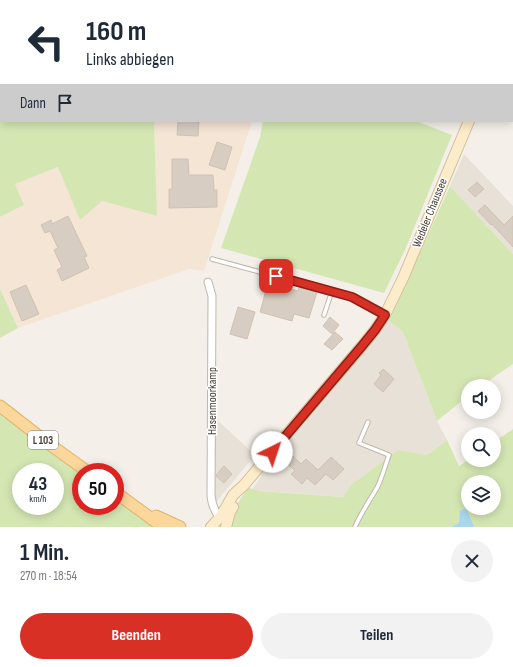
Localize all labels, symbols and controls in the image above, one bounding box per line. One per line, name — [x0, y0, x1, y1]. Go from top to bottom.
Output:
text: 160 m — [86, 15, 146, 48]
icon: left — [20, 16, 72, 68]
text: Links abbiegen — [86, 49, 174, 70]
icon: arrive — [54, 92, 76, 114]
text: Dann — [20, 94, 46, 113]
street label: Wedeler Chaussee — [409, 176, 451, 250]
pin — [259, 259, 293, 293]
icon: arrive — [265, 265, 287, 287]
street label: Hasenmoorkamp — [205, 367, 220, 435]
map controls — [461, 379, 501, 515]
button: sound — [461, 379, 501, 419]
button: search — [461, 427, 501, 467]
road number: L 103 — [28, 431, 58, 449]
position arrow — [251, 431, 293, 473]
speed limit sign: 50 — [72, 463, 124, 515]
text: 43 — [29, 472, 47, 496]
button: layers — [461, 475, 501, 515]
text: km/h — [29, 493, 47, 505]
text: 1 Min. — [20, 538, 69, 567]
button: close — [451, 540, 493, 582]
text: 270 m · 18:54 — [20, 568, 77, 584]
button: Beenden — [20, 613, 253, 659]
button: Teilen — [261, 613, 493, 659]

